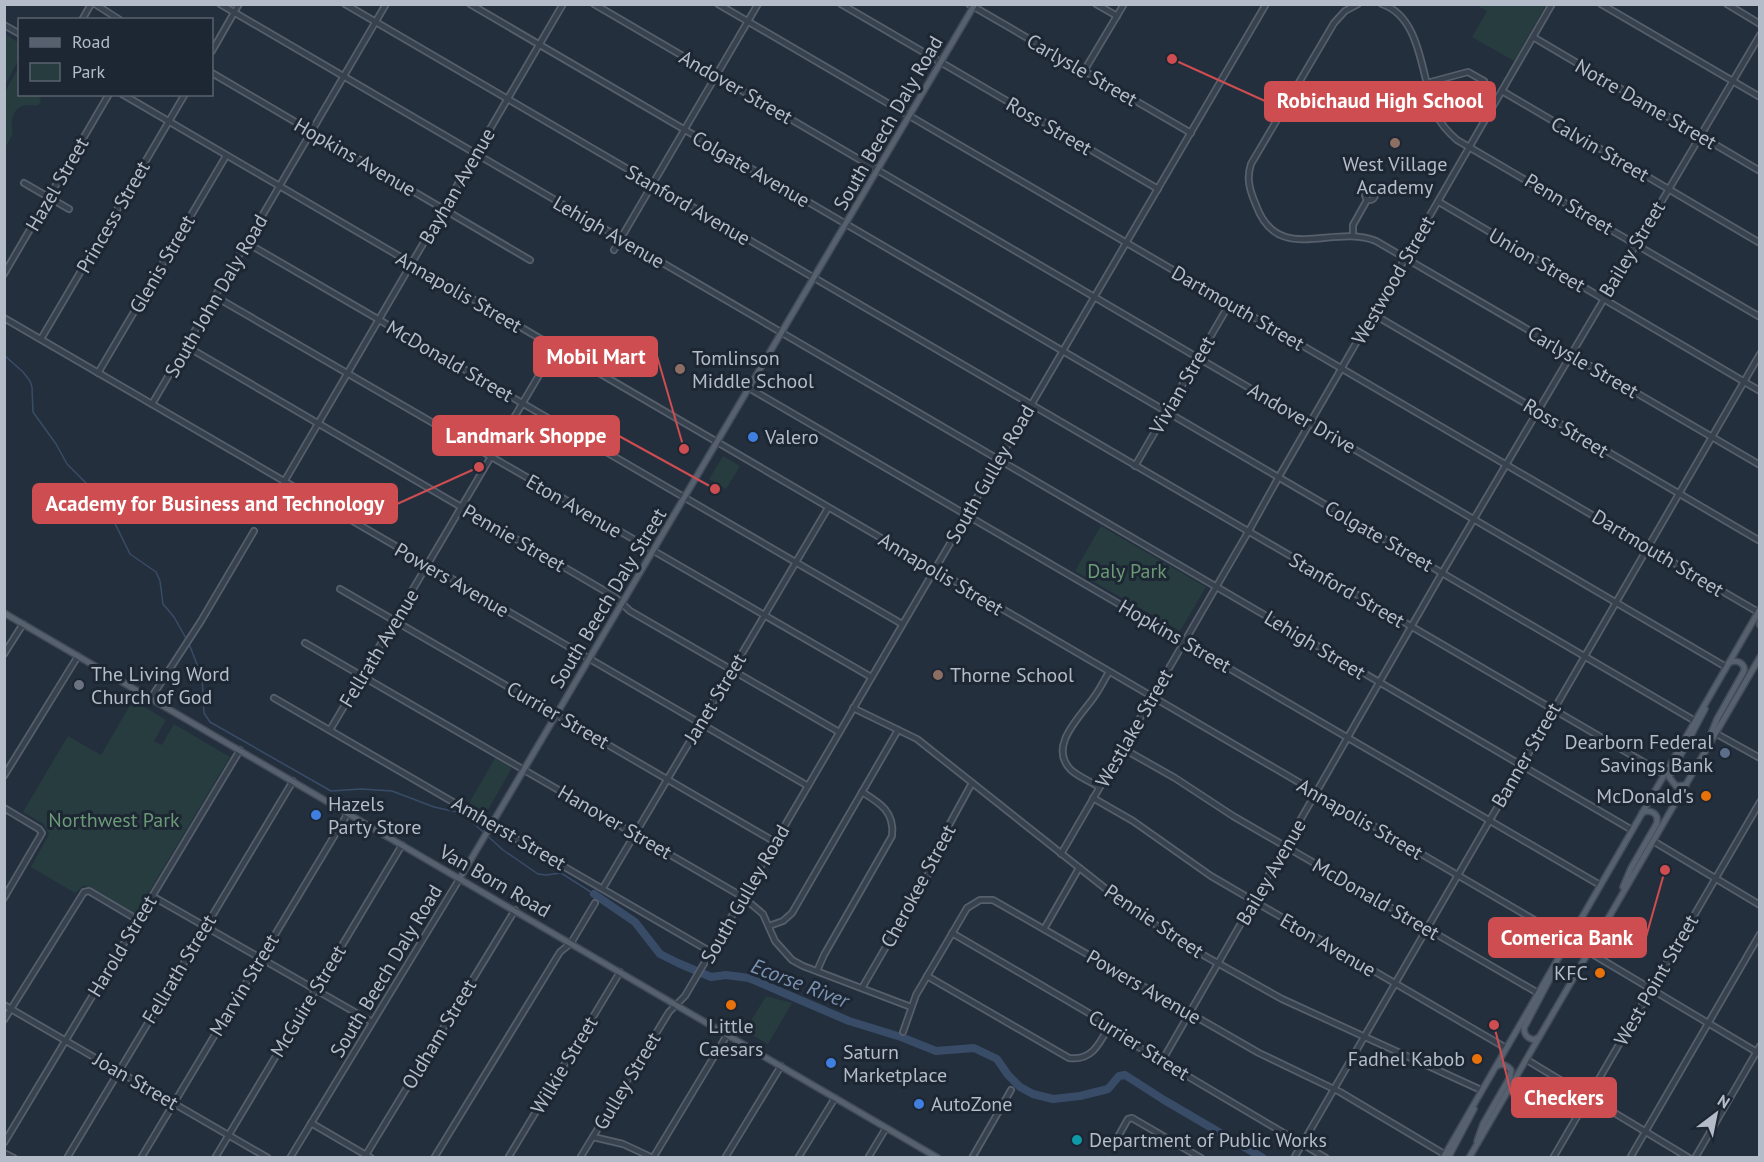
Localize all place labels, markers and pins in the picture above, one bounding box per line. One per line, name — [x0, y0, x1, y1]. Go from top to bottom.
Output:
callout: Robichaud High School — [1265, 82, 1495, 121]
marker: West Village Academy — [1388, 136, 1402, 150]
place label: West Village Academy — [1342, 151, 1448, 200]
callout: Mobil Mart — [534, 337, 657, 376]
place label: Tomlinson Middle School — [692, 345, 814, 394]
marker: Tomlinson Middle School — [673, 362, 687, 376]
callout: Landmark Shoppe — [433, 416, 619, 455]
place label: Valero — [764, 424, 819, 450]
marker: Valero — [746, 430, 760, 444]
callout: Academy for Business and Technology — [33, 484, 397, 523]
place label: The Living Word Church of God — [91, 661, 230, 710]
place label: Thorne School — [950, 662, 1074, 688]
marker: Thorne School — [931, 668, 945, 682]
marker: The Living Word Church of God — [72, 678, 86, 692]
place label: Dearborn Federal Savings Bank — [1564, 729, 1713, 778]
marker: Dearborn Federal Savings Bank — [1718, 746, 1732, 760]
place label: McDonald's — [1596, 783, 1694, 809]
marker: McDonald's — [1699, 789, 1713, 803]
place label: Hazels Party Store — [328, 791, 421, 840]
marker: Hazels Party Store — [309, 808, 323, 822]
callout: Comerica Bank — [1489, 918, 1646, 957]
place label: KFC — [1554, 960, 1588, 986]
marker: KFC — [1593, 966, 1607, 980]
marker: Little Caesars — [724, 998, 738, 1012]
place label: Little Caesars — [699, 1013, 763, 1062]
place label: Saturn Marketplace — [843, 1039, 947, 1088]
place label: Fadhel Kabob — [1348, 1046, 1465, 1072]
marker: Fadhel Kabob — [1470, 1052, 1484, 1066]
marker: Saturn Marketplace — [824, 1056, 838, 1070]
callout: Checkers — [1512, 1078, 1616, 1117]
place label: AutoZone — [931, 1091, 1012, 1117]
marker: AutoZone — [912, 1097, 926, 1111]
place label: Department of Public Works — [1089, 1127, 1327, 1153]
marker: Department of Public Works — [1070, 1133, 1084, 1147]

